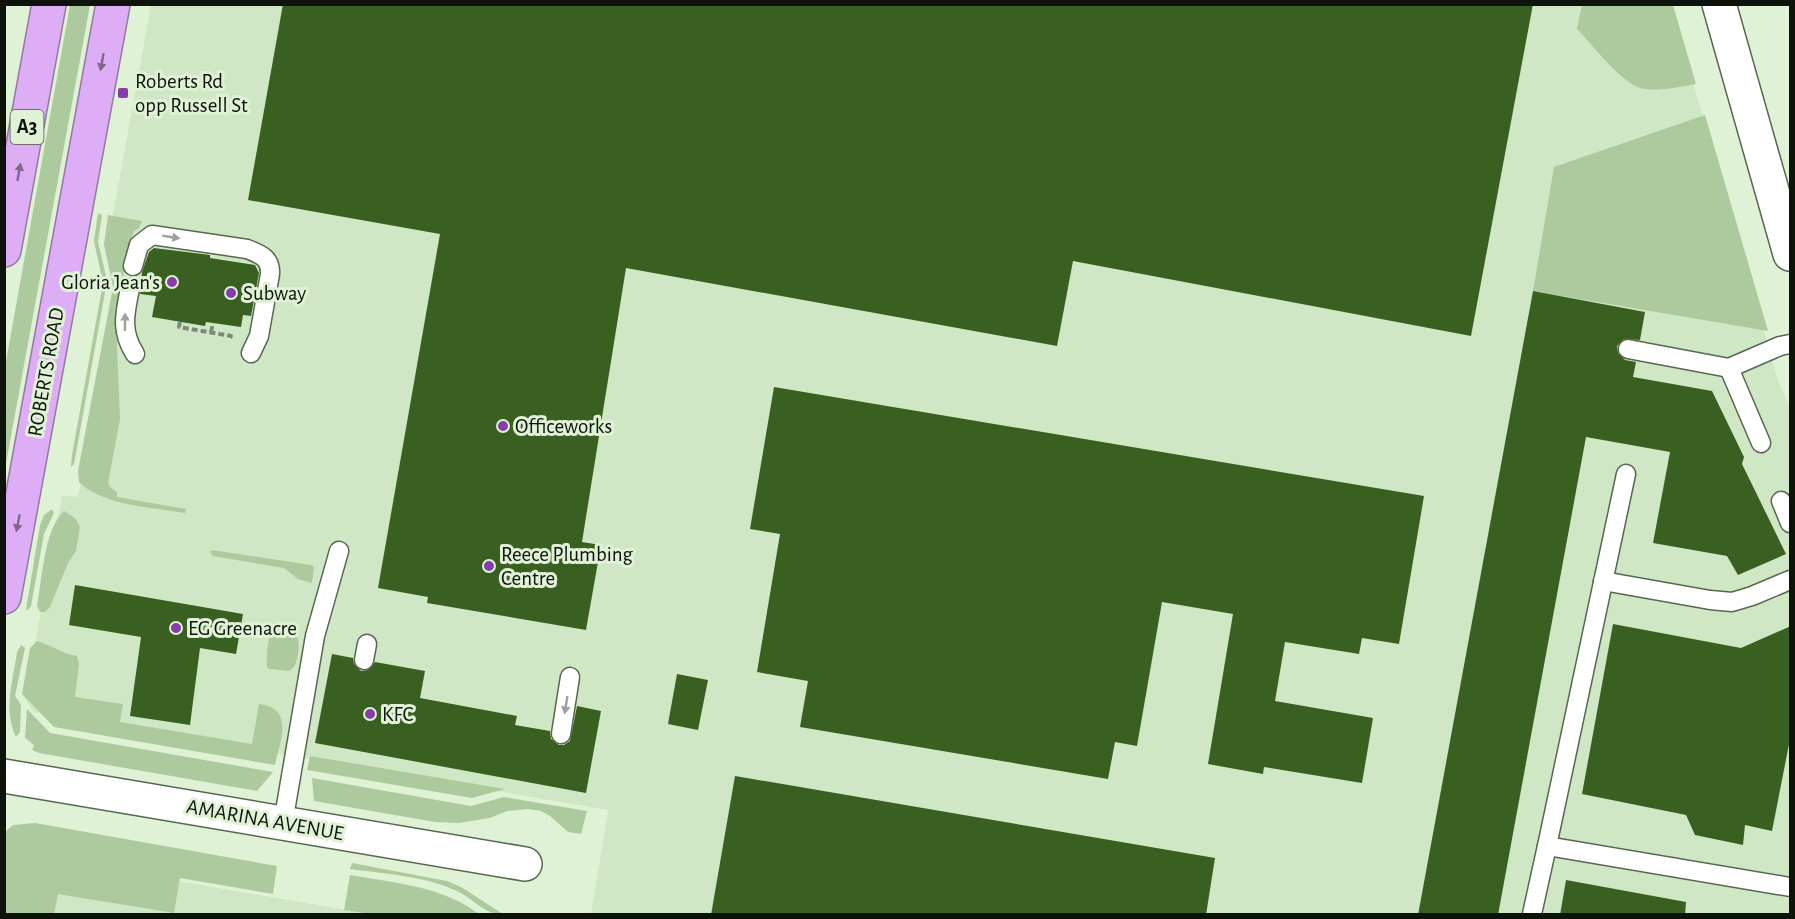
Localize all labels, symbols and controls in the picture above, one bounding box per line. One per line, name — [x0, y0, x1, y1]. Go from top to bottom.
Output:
one-way arrow — [98, 53, 107, 72]
place label: Roberts Rd opp Russell St — [135, 71, 248, 116]
marker: Roberts Rd opp Russell St — [116, 86, 130, 100]
road number: A3 — [10, 110, 44, 144]
one-way arrow — [15, 162, 24, 181]
one-way arrow — [162, 233, 181, 242]
place label: Gloria Jean's — [61, 272, 160, 293]
marker: Gloria Jean's — [165, 275, 179, 289]
place label: Subway — [243, 283, 306, 304]
marker: Subway — [224, 286, 238, 300]
street label: ROBERTS ROAD — [24, 306, 68, 438]
one-way arrow — [120, 313, 130, 332]
place label: Officeworks — [515, 416, 612, 437]
marker: Officeworks — [496, 419, 510, 433]
one-way arrow — [14, 513, 23, 532]
place label: Reece Plumbing Centre — [501, 544, 634, 589]
marker: Reece Plumbing Centre — [482, 559, 496, 573]
place label: EG Greenacre — [188, 618, 297, 639]
marker: EG Greenacre — [169, 621, 183, 635]
one-way arrow — [561, 696, 570, 715]
place label: KFC — [382, 704, 414, 725]
marker: KFC — [363, 707, 377, 721]
street label: AMARINA AVENUE — [185, 796, 345, 844]

